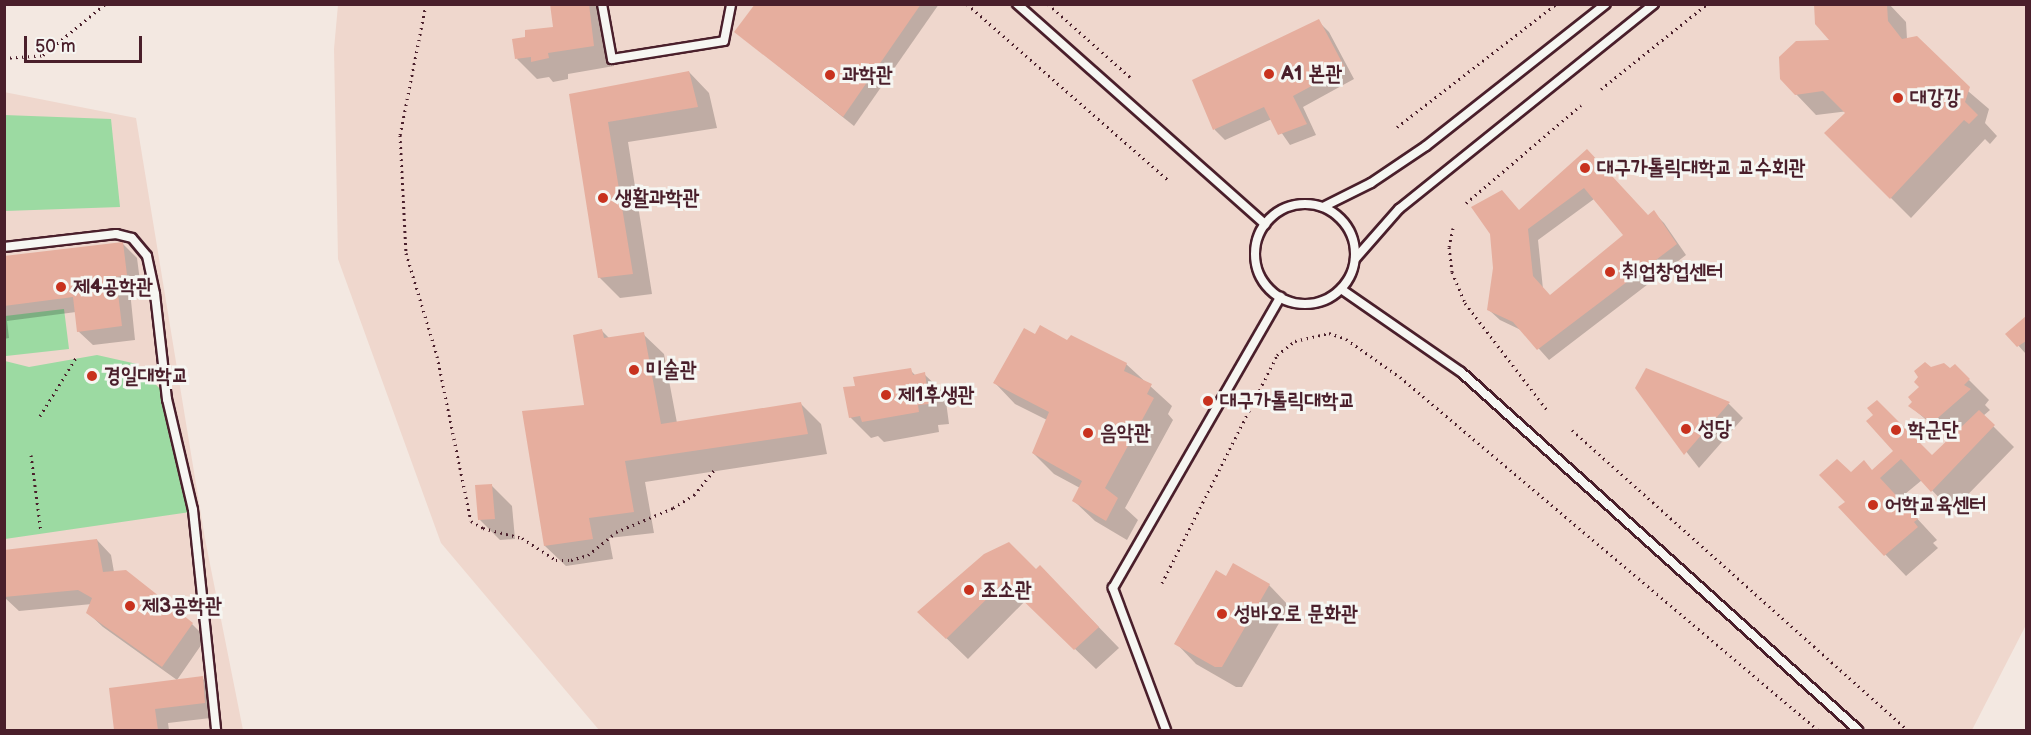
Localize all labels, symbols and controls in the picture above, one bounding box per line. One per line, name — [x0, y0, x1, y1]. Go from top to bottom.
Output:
scale bar — [27, 24, 146, 62]
text: 50 m — [35, 36, 76, 57]
place label: A1 본관 — [1281, 61, 1342, 87]
place label: 과학관 — [842, 62, 893, 88]
marker: A1 본관 — [1262, 67, 1276, 81]
marker: 과학관 — [823, 68, 837, 82]
place label: 대강강 — [1910, 85, 1961, 111]
marker: 대강강 — [1891, 91, 1905, 105]
place label: 대구가톨릭대학교 교수회관 — [1597, 155, 1805, 181]
marker: 대구가톨릭대학교 교수회관 — [1578, 161, 1592, 175]
place label: 생활과학관 — [615, 185, 699, 211]
marker: 생활과학관 — [596, 191, 610, 205]
place label: 취업창업센터 — [1622, 259, 1723, 285]
marker: 취업창업센터 — [1603, 265, 1617, 279]
place label: 제4공학관 — [73, 274, 153, 300]
marker: 제4공학관 — [54, 280, 68, 294]
place label: 미술관 — [646, 357, 697, 383]
place label: 경일대학교 — [104, 363, 188, 389]
marker: 미술관 — [627, 363, 641, 377]
marker: 경일대학교 — [85, 369, 99, 383]
place label: 제1후생관 — [898, 382, 974, 408]
marker: 제1후생관 — [879, 388, 893, 402]
place label: 대구가톨릭대학교 — [1220, 388, 1355, 414]
marker: 대구가톨릭대학교 — [1201, 394, 1215, 408]
place label: 성당 — [1698, 416, 1732, 442]
place label: 학군단 — [1908, 417, 1959, 443]
place label: 음악관 — [1100, 420, 1151, 446]
marker: 성당 — [1679, 422, 1693, 436]
marker: 학군단 — [1889, 423, 1903, 437]
marker: 음악관 — [1081, 426, 1095, 440]
place label: 어학교육센터 — [1885, 492, 1986, 518]
marker: 어학교육센터 — [1866, 498, 1880, 512]
place label: 조소관 — [981, 577, 1032, 603]
marker: 조소관 — [962, 583, 976, 597]
place label: 제3공학관 — [142, 593, 222, 619]
marker: 제3공학관 — [123, 599, 137, 613]
place label: 성바오로 문화관 — [1234, 601, 1358, 627]
marker: 성바오로 문화관 — [1215, 607, 1229, 621]

